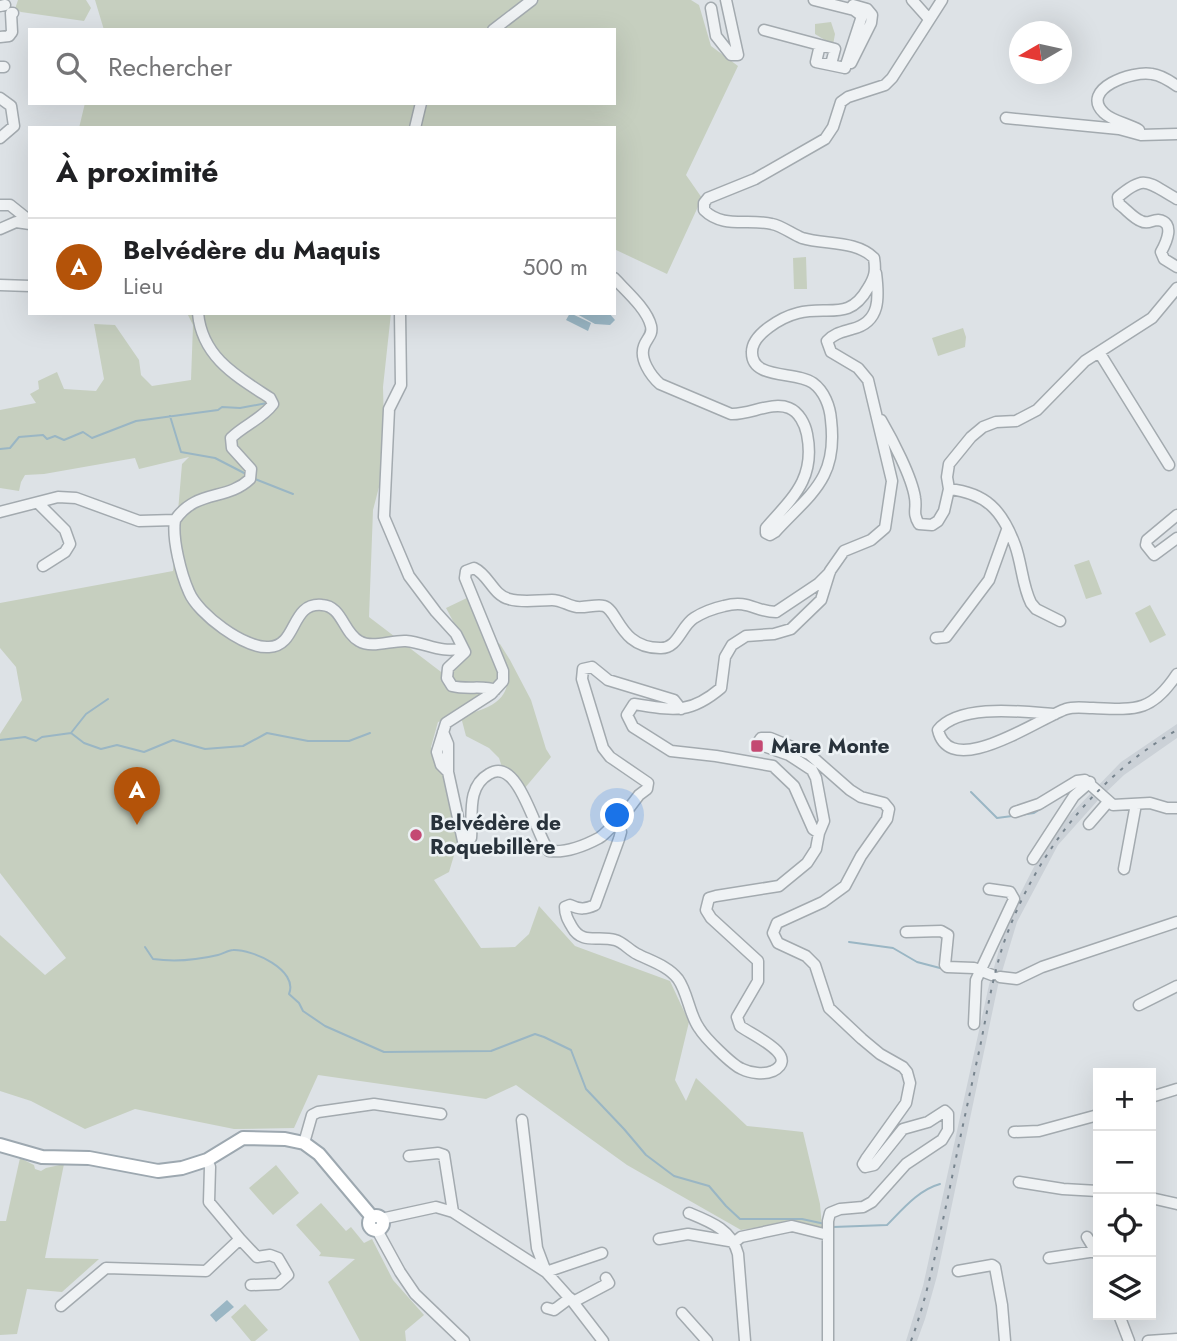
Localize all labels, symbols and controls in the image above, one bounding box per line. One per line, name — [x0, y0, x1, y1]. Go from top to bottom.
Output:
north arrow — [1009, 21, 1072, 84]
search box — [28, 28, 616, 105]
icon: search — [52, 48, 90, 86]
text: Rechercher — [108, 48, 232, 86]
text: À proximité — [56, 150, 219, 193]
text: Belvédère du Maquis — [123, 231, 380, 269]
text: A — [71, 250, 87, 284]
text: 500 m — [523, 250, 588, 284]
text: Lieu — [123, 269, 163, 303]
place label: Mare Monte — [771, 731, 890, 761]
marker: Mare Monte — [749, 738, 765, 754]
pin: A — [114, 767, 160, 825]
your location — [600, 798, 634, 832]
place label: Belvédère de Roquebillère — [430, 808, 561, 862]
marker: Belvédère de Roquebillère — [408, 827, 424, 843]
map controls — [1093, 1068, 1156, 1320]
button: + — [1093, 1068, 1156, 1131]
button: − — [1093, 1131, 1156, 1194]
button: locate — [1093, 1194, 1156, 1257]
button: layers — [1093, 1257, 1156, 1320]

